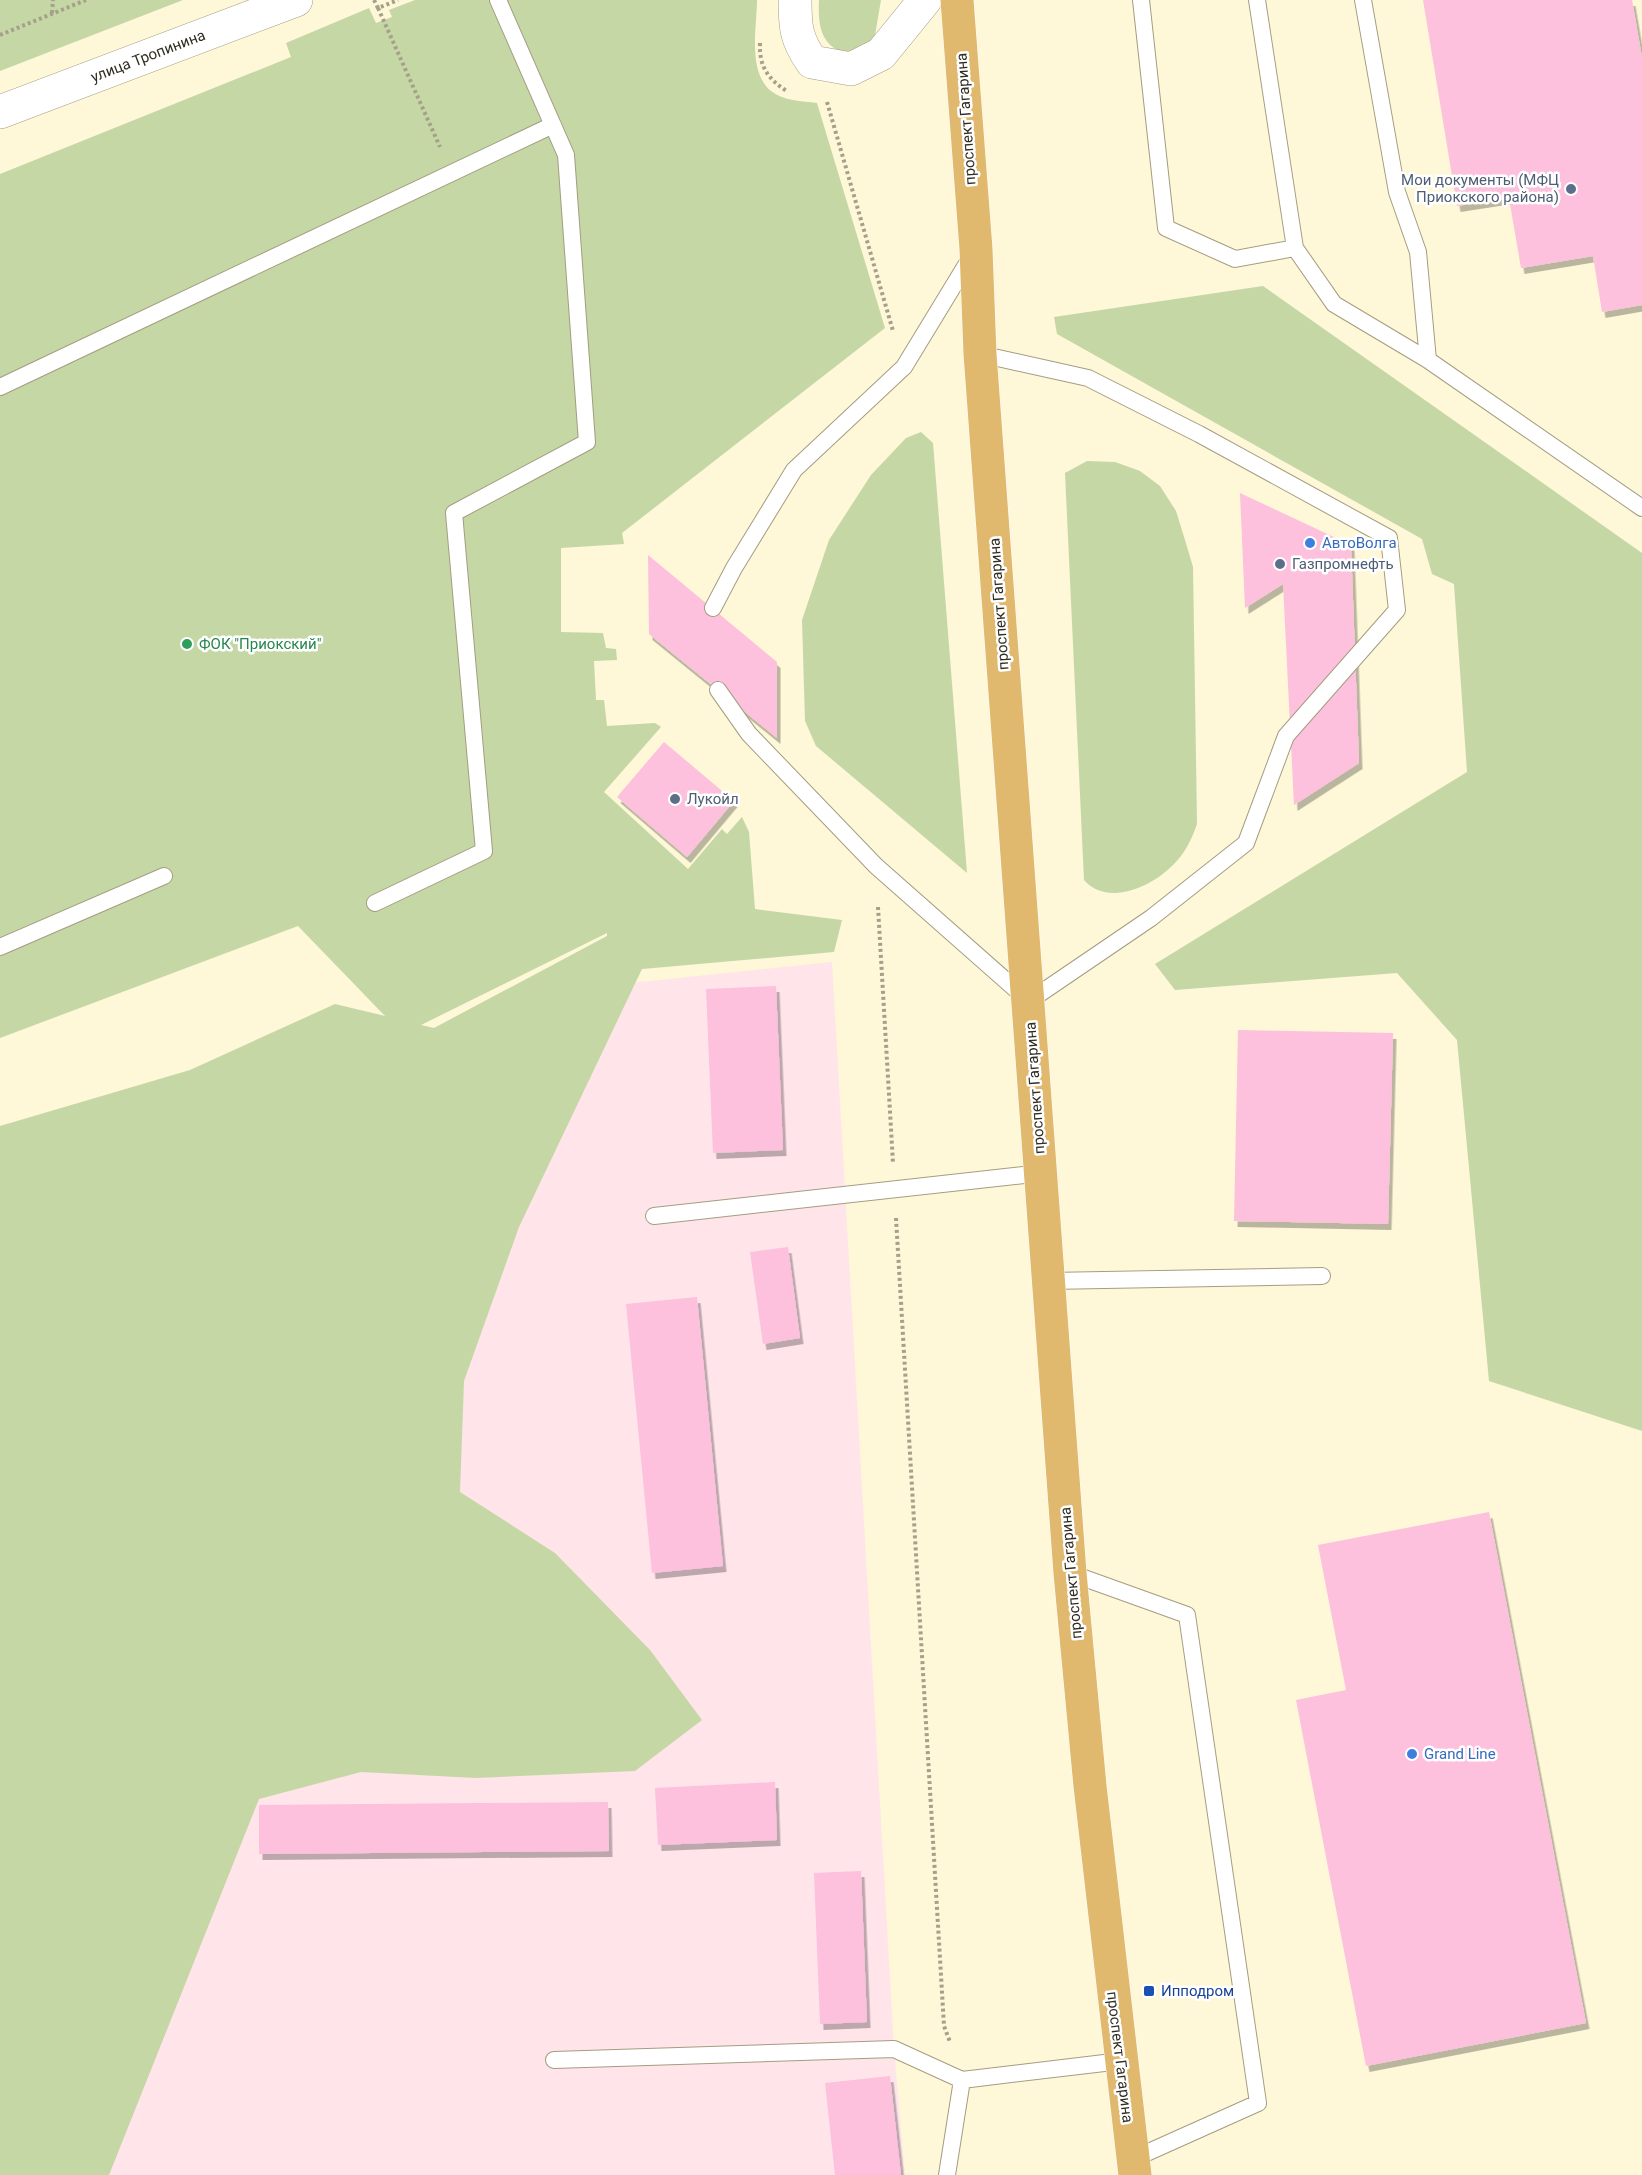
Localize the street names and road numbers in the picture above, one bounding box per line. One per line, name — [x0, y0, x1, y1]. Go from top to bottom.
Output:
street label: улица Тропинина — [88, 26, 208, 86]
street label: проспект Гагарина — [952, 52, 980, 186]
street label: проспект Гагарина — [985, 537, 1013, 671]
street label: проспект Гагарина — [1021, 1021, 1049, 1155]
street label: проспект Гагарина — [1056, 1506, 1086, 1640]
street label: проспект Гагарина — [1103, 1990, 1137, 2124]

